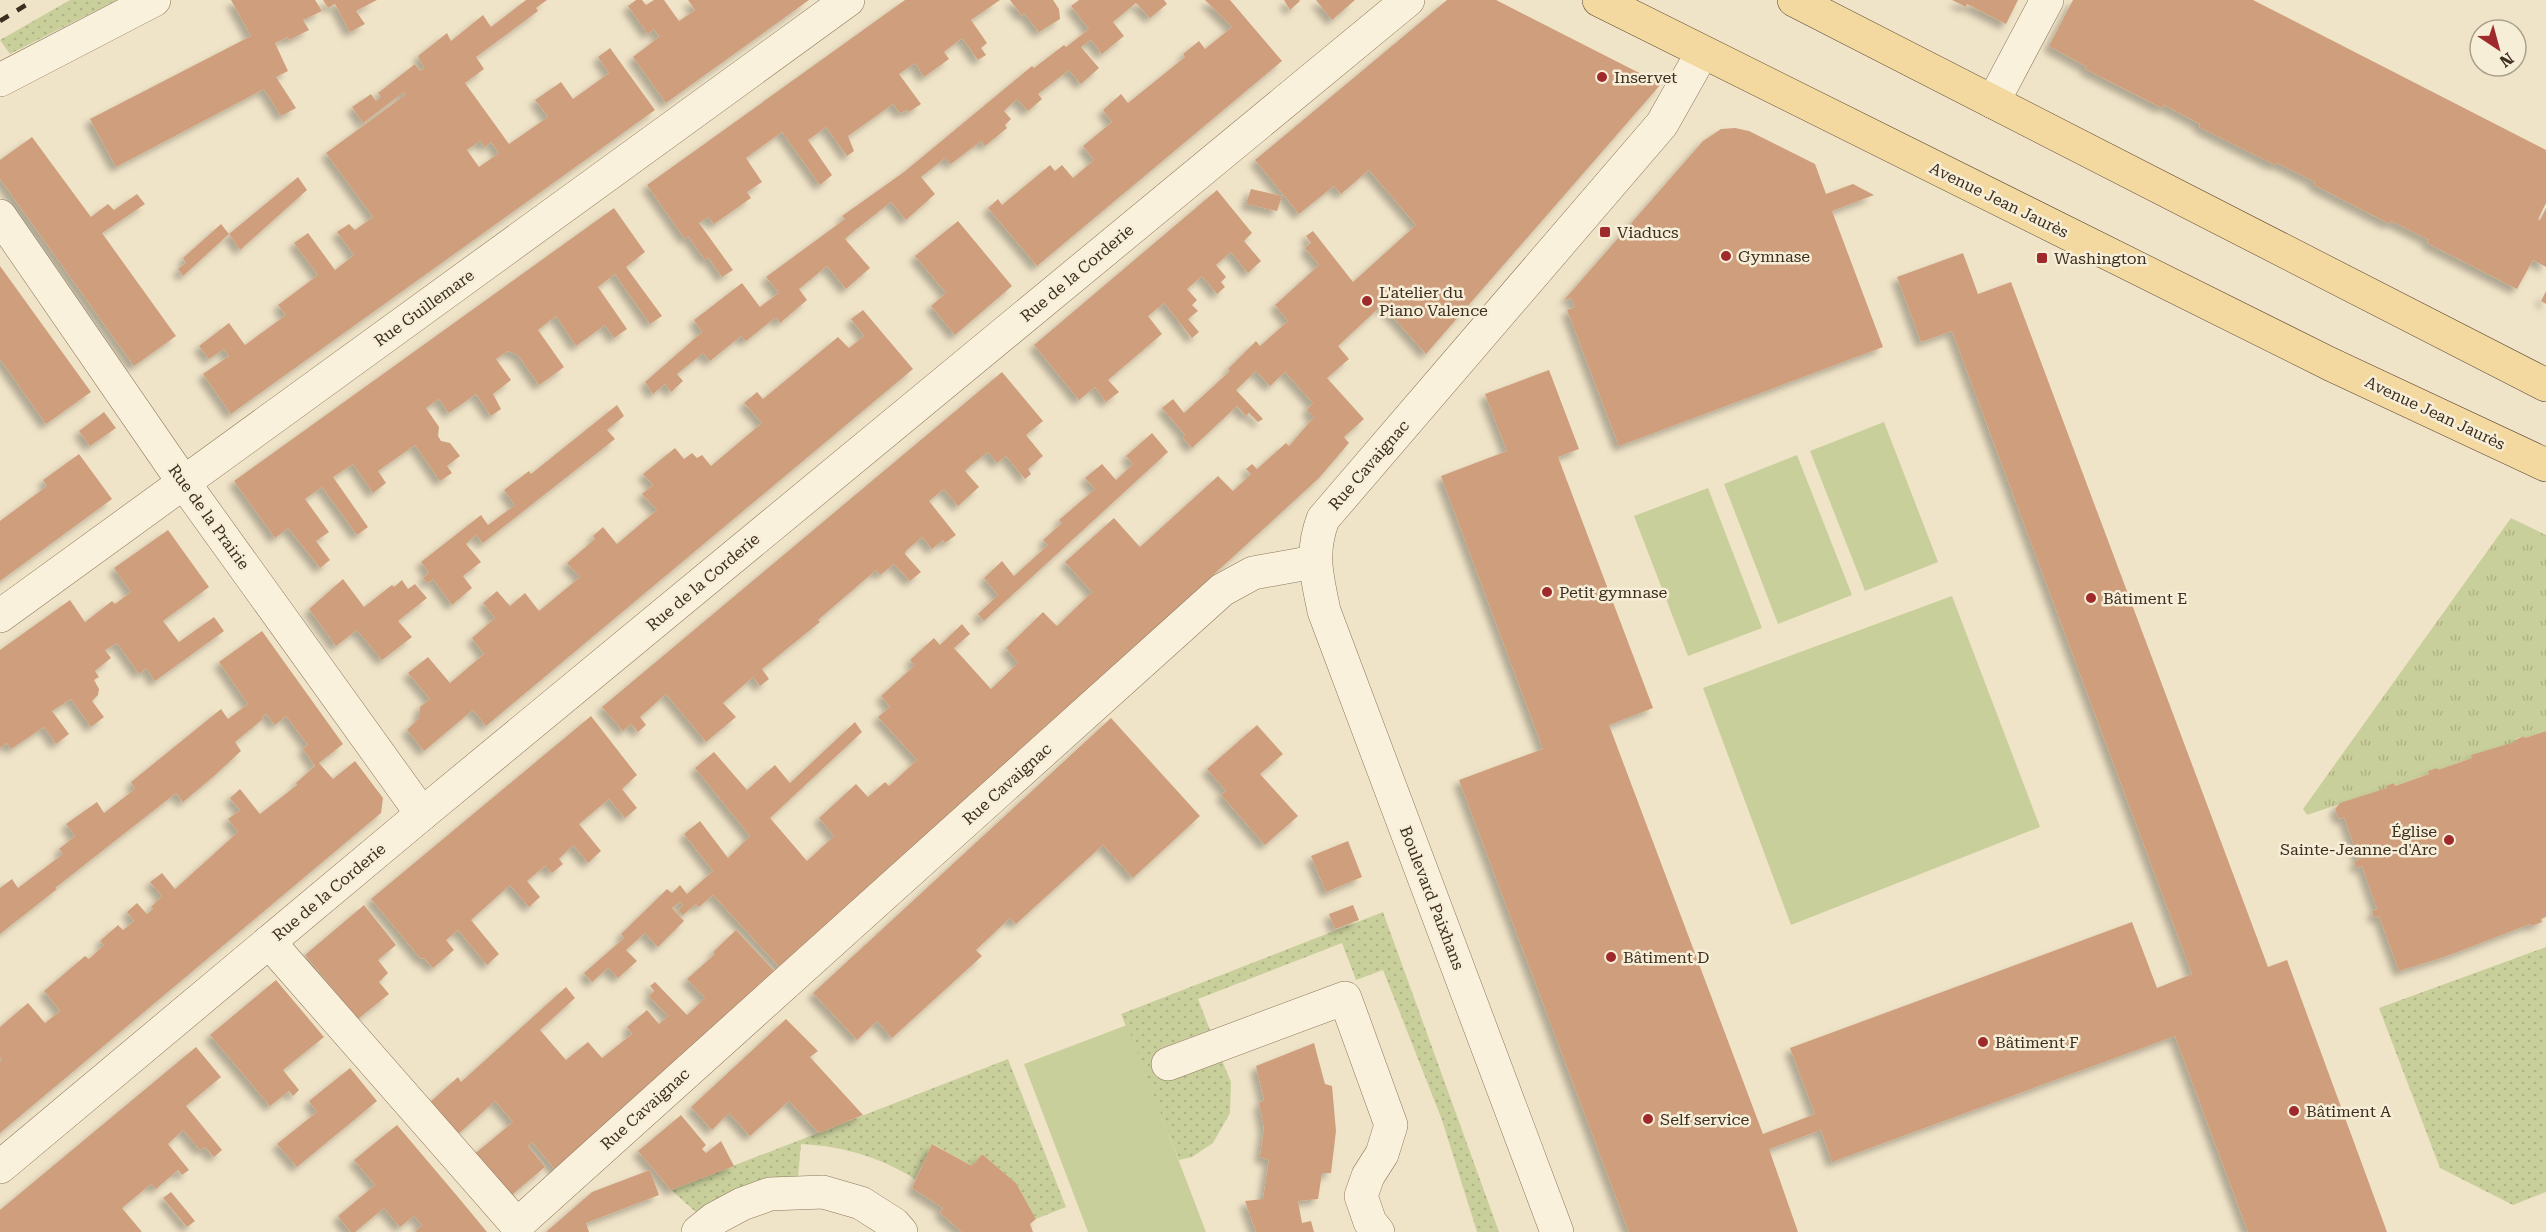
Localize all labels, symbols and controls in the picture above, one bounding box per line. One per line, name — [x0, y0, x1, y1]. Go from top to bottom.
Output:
north arrow — [2468, 18, 2528, 78]
text: N — [2496, 48, 2517, 71]
place label: Inservet — [1614, 68, 1677, 87]
marker: Inservet — [1595, 70, 1609, 84]
street label: Avenue Jean Jaurès — [1927, 158, 2072, 242]
street label: Rue de la Corderie — [1017, 220, 1138, 326]
place label: Viaducs — [1617, 223, 1679, 242]
marker: Viaducs — [1598, 225, 1612, 239]
place label: Gymnase — [1738, 247, 1810, 266]
marker: Gymnase — [1719, 249, 1733, 263]
place label: Washington — [2054, 249, 2147, 268]
marker: Washington — [2035, 251, 2049, 265]
street label: Rue Guillemare — [370, 265, 478, 351]
place label: L'atelier du Piano Valence — [1379, 283, 1488, 320]
marker: L'atelier du Piano Valence — [1360, 294, 1374, 308]
street label: Avenue Jean Jaurès — [2362, 372, 2508, 454]
street label: Rue Cavaignac — [1325, 416, 1413, 514]
street label: Rue de la Prairie — [164, 461, 254, 573]
street label: Rue de la Corderie — [643, 529, 764, 635]
place label: Petit gymnase — [1559, 583, 1668, 602]
marker: Petit gymnase — [1540, 585, 1554, 599]
place label: Bâtiment E — [2103, 589, 2187, 608]
marker: Bâtiment E — [2084, 591, 2098, 605]
street label: Rue Cavaignac — [959, 739, 1055, 829]
place label: Église Sainte-Jeanne-d'Arc — [2280, 822, 2437, 859]
street label: Boulevard Paixhans — [1396, 823, 1468, 973]
marker: Église Sainte-Jeanne-d'Arc — [2442, 833, 2456, 847]
street label: Rue de la Corderie — [269, 839, 390, 945]
place label: Bâtiment D — [1623, 948, 1709, 967]
marker: Bâtiment D — [1604, 950, 1618, 964]
place label: Bâtiment F — [1995, 1033, 2079, 1052]
marker: Bâtiment F — [1976, 1035, 1990, 1049]
street label: Rue Cavaignac — [597, 1064, 693, 1154]
place label: Bâtiment A — [2306, 1102, 2392, 1121]
marker: Bâtiment A — [2287, 1104, 2301, 1118]
place label: Self service — [1660, 1110, 1750, 1129]
marker: Self service — [1641, 1112, 1655, 1126]

